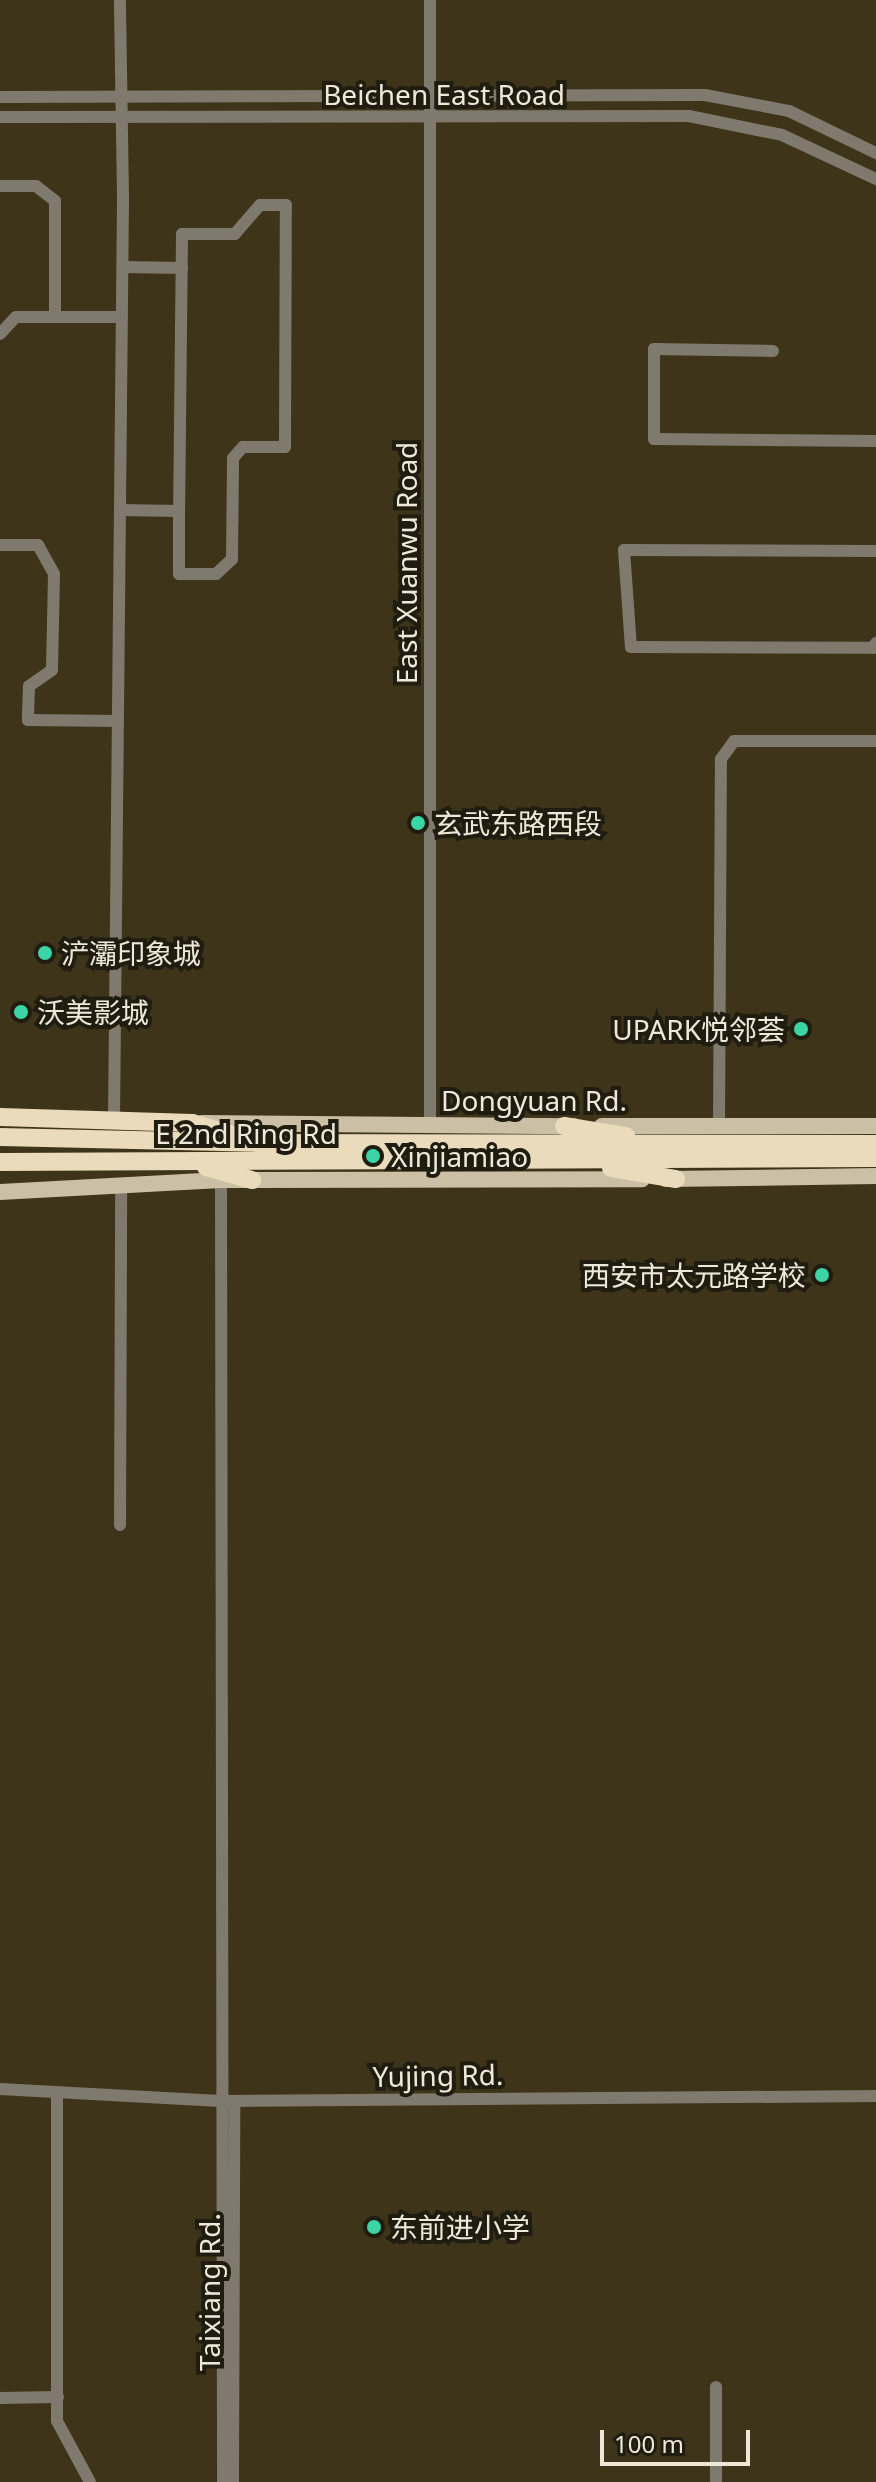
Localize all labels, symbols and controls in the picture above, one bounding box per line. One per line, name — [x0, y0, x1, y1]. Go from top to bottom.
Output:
street label: Beichen East Road — [323, 77, 565, 111]
street label: East Xuanwu Road — [389, 442, 423, 684]
place label: 玄武东路西段 — [434, 806, 602, 840]
marker: 玄武东路西段 — [409, 814, 427, 832]
place label: 浐灞印象城 — [61, 936, 201, 970]
marker: 浐灞印象城 — [36, 944, 54, 962]
place label: 沃美影城 — [37, 995, 149, 1029]
marker: 沃美影城 — [12, 1003, 30, 1021]
place label: UPARK悦邻荟 — [612, 1012, 785, 1046]
marker: UPARK悦邻荟 — [792, 1020, 810, 1038]
street label: Dongyuan Rd. — [441, 1083, 627, 1117]
street label: E 2nd Ring Rd — [155, 1116, 337, 1150]
place label: Xinjiamiao — [391, 1139, 528, 1173]
marker: Xinjiamiao — [362, 1145, 384, 1167]
place label: 西安市太元路学校 — [582, 1258, 806, 1292]
marker: 西安市太元路学校 — [813, 1266, 831, 1284]
street label: Yujing Rd. — [372, 2057, 504, 2093]
place label: 东前进小学 — [390, 2210, 530, 2244]
street label: Taixiang Rd. — [192, 2213, 226, 2371]
marker: 东前进小学 — [365, 2218, 383, 2236]
scale bar — [604, 2414, 754, 2464]
text: 100 m — [614, 2427, 684, 2460]

